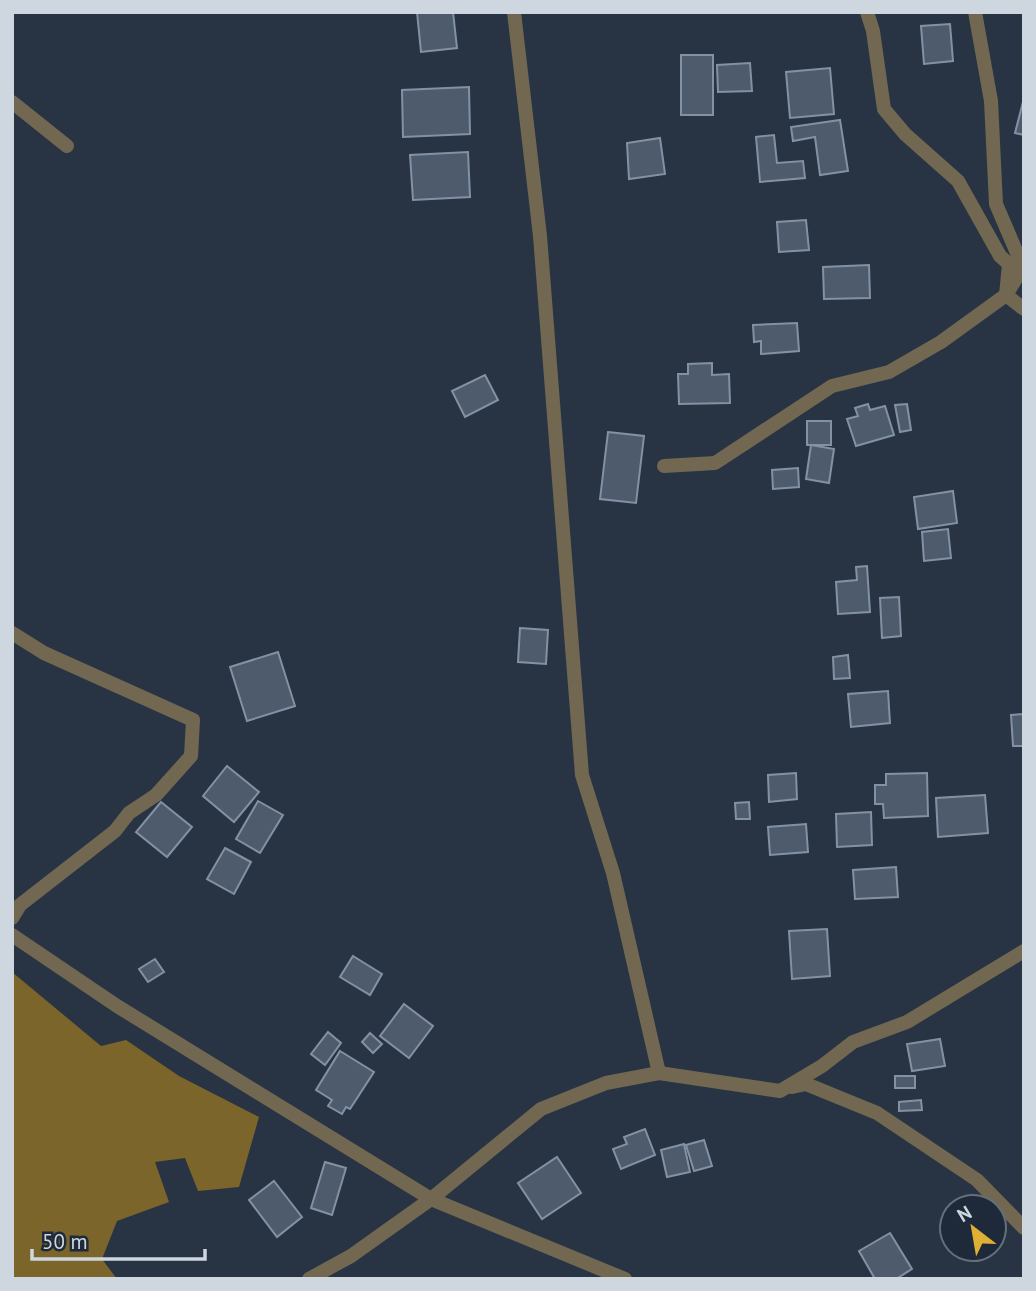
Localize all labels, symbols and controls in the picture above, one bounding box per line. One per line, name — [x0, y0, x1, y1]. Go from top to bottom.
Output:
north arrow — [938, 1193, 1008, 1263]
text: N — [953, 1200, 976, 1227]
scale bar — [32, 1218, 205, 1262]
text: 50 m — [42, 1228, 88, 1255]

